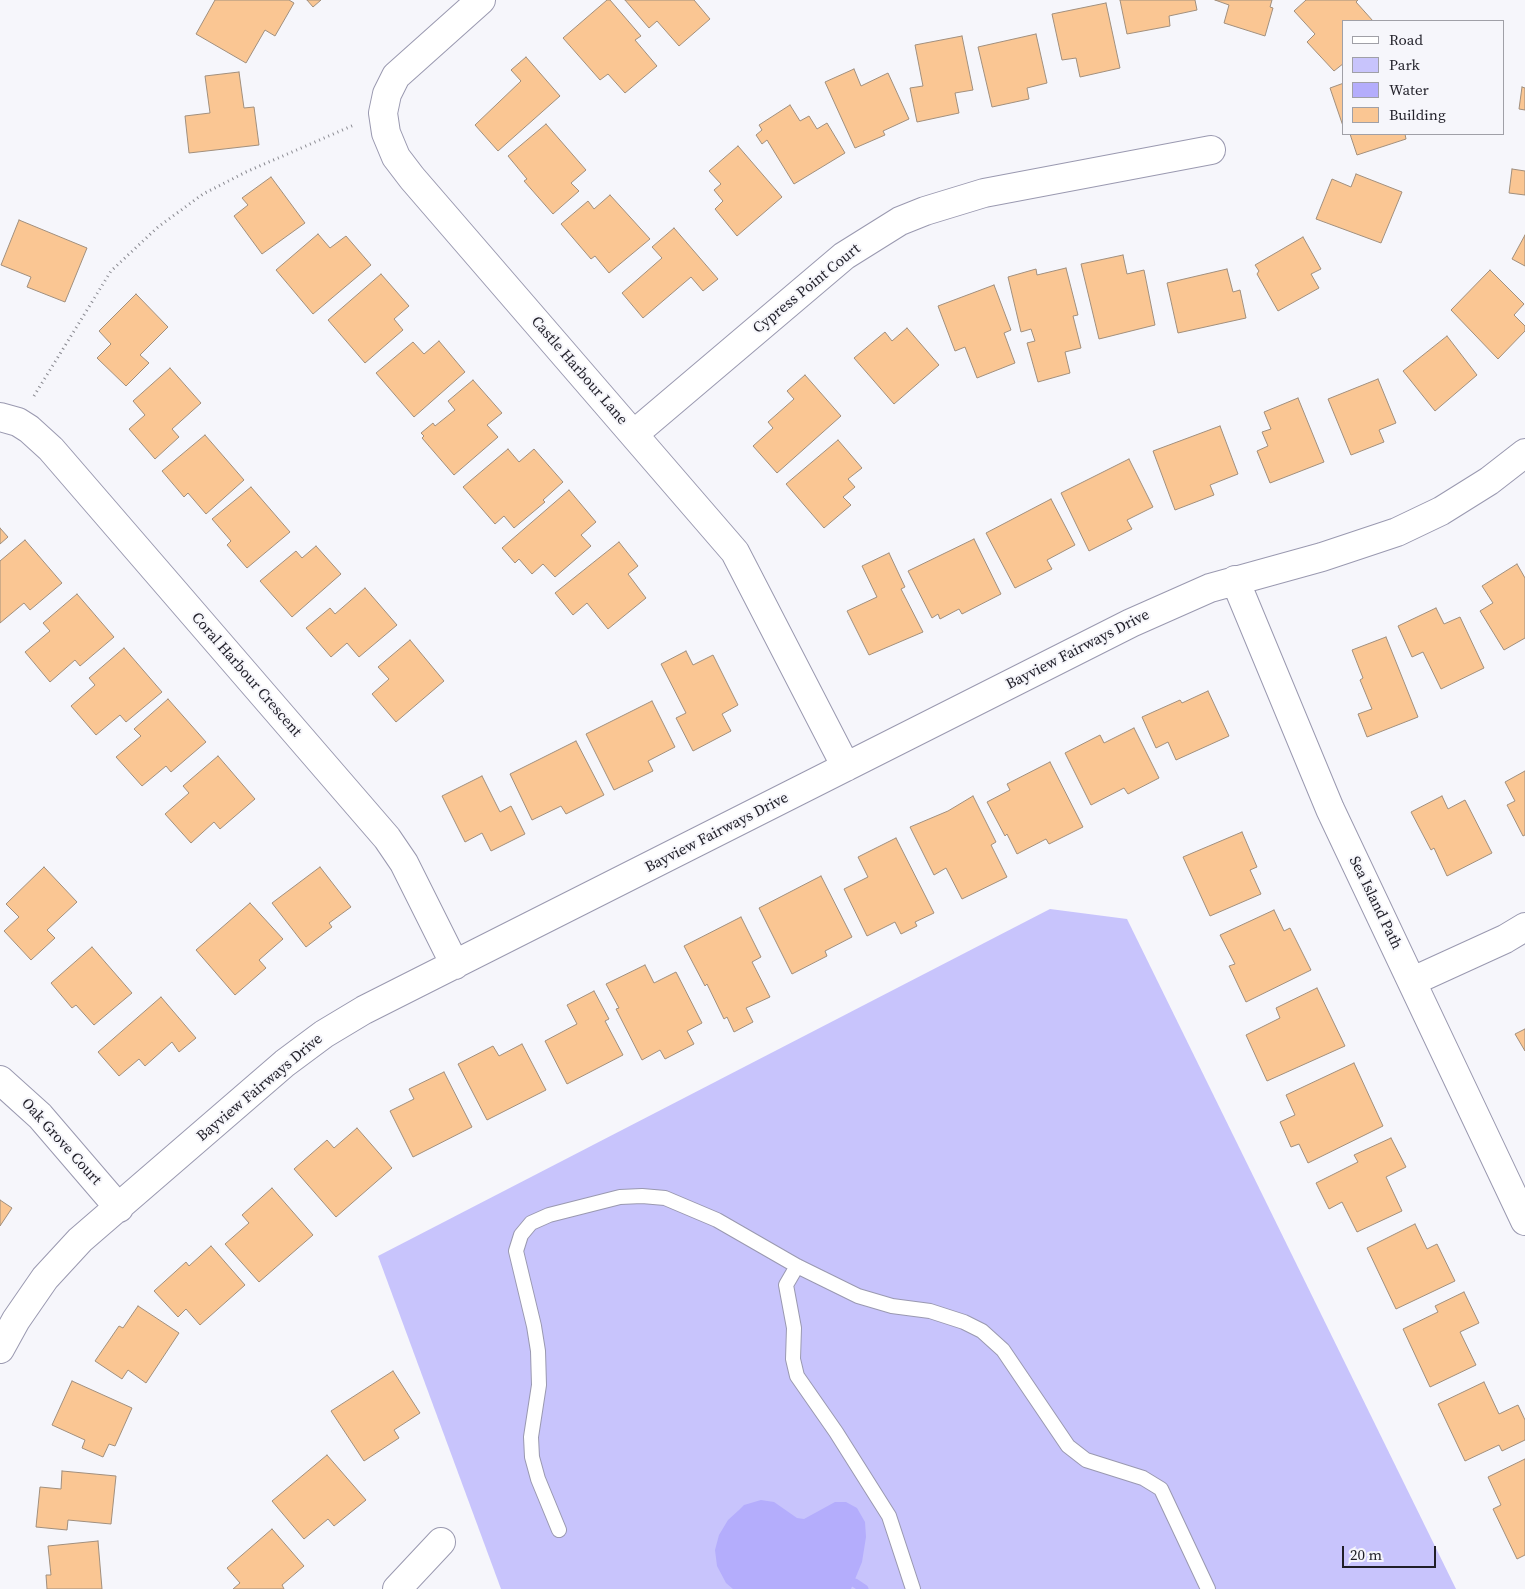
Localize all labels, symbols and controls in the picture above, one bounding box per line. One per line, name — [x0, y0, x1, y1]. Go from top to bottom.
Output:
legend — [1342, 20, 1505, 135]
text: Road — [1389, 29, 1423, 50]
text: Park — [1389, 54, 1420, 75]
text: Water — [1389, 79, 1429, 100]
text: Building — [1389, 104, 1446, 125]
street label: Cypress Point Court — [750, 240, 864, 338]
street label: Castle Harbour Lane — [527, 313, 631, 429]
street label: Bayview Fairways Drive — [1003, 606, 1153, 694]
street label: Coral Harbour Crescent — [187, 609, 305, 741]
street label: Bayview Fairways Drive — [642, 789, 792, 877]
street label: Sea Island Path — [1345, 854, 1405, 952]
street label: Bayview Fairways Drive — [194, 1030, 326, 1146]
street label: Oak Grove Court — [17, 1095, 105, 1189]
scale bar — [1345, 1536, 1439, 1568]
text: 20 m — [1350, 1544, 1382, 1565]

